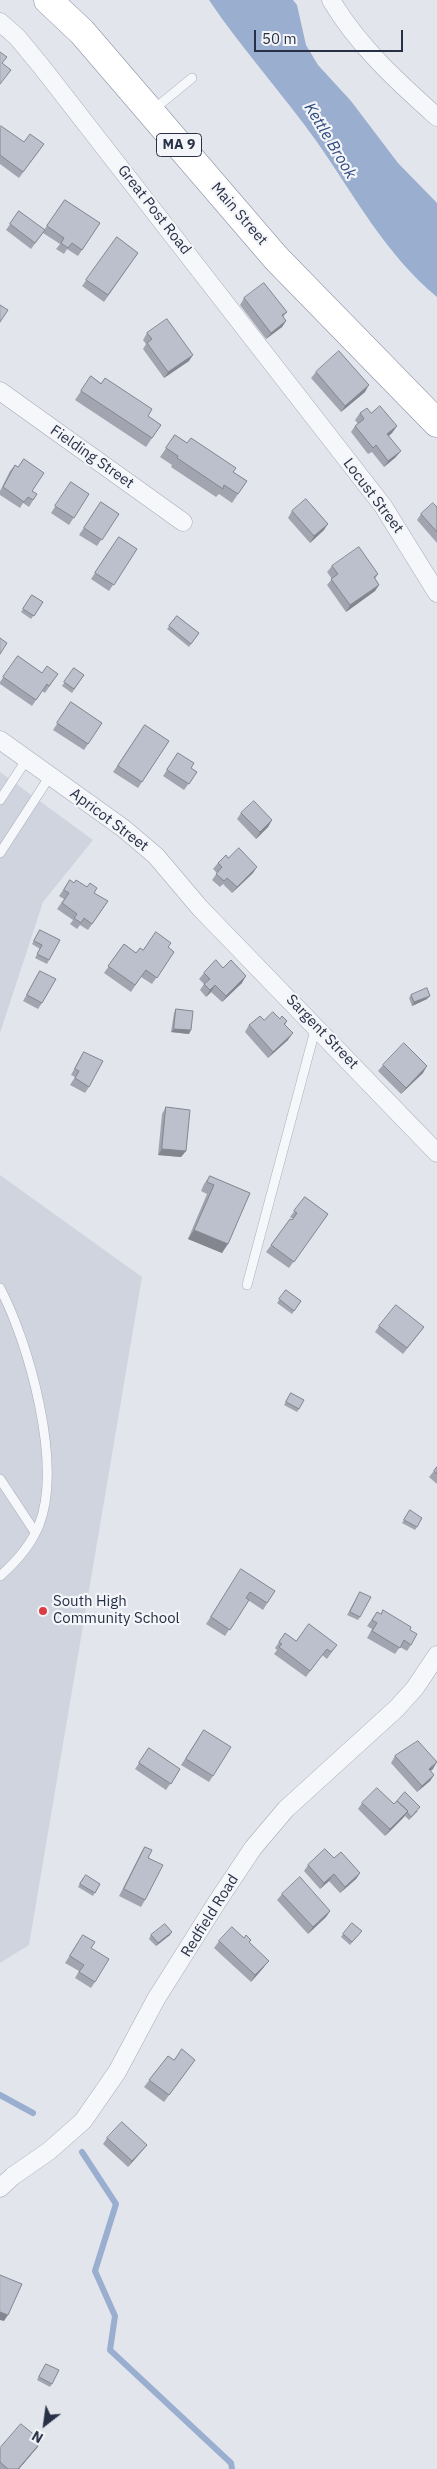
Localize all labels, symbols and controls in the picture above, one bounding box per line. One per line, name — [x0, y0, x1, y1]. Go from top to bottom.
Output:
scale bar — [257, 20, 406, 52]
text: 50 m — [262, 29, 297, 48]
water label: Kettle Brook — [300, 99, 360, 183]
road number: MA 9 — [156, 134, 202, 156]
street label: Great Post Road — [113, 162, 195, 258]
street label: Main Street — [207, 179, 271, 249]
street label: Fielding Street — [47, 422, 137, 492]
street label: Locust Street — [339, 455, 407, 537]
street label: Apricot Street — [66, 785, 152, 855]
street label: Sargent Street — [282, 991, 362, 1073]
place label: South High Community School — [53, 1593, 180, 1628]
marker: South High Community School — [37, 1605, 49, 1617]
street label: Redfield Road — [177, 1871, 243, 1961]
north arrow — [20, 2399, 70, 2449]
text: N — [29, 2427, 46, 2447]

